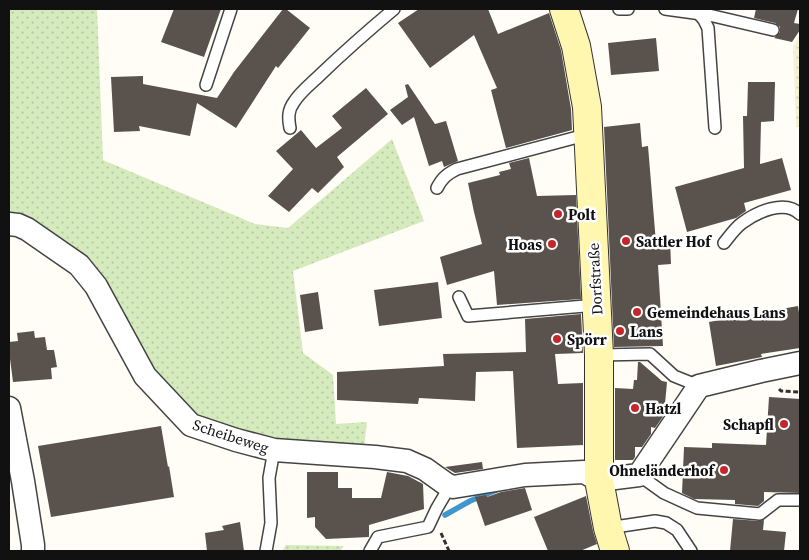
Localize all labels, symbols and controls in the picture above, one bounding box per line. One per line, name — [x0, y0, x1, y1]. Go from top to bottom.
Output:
place label: Polt — [568, 204, 596, 225]
marker: Polt — [552, 208, 564, 220]
place label: Sattler Hof — [636, 231, 712, 252]
place label: Hoas — [508, 234, 542, 255]
marker: Sattler Hof — [620, 235, 632, 247]
marker: Hoas — [546, 238, 558, 250]
street label: Dorfstraße — [583, 242, 607, 316]
place label: Gemeindehaus Lans — [647, 302, 786, 323]
marker: Gemeindehaus Lans — [631, 306, 643, 318]
place label: Lans — [630, 321, 663, 342]
marker: Lans — [614, 325, 626, 337]
place label: Spörr — [567, 329, 607, 350]
marker: Spörr — [551, 333, 563, 345]
place label: Hatzl — [645, 398, 682, 419]
marker: Hatzl — [629, 402, 641, 414]
street label: Scheibeweg — [190, 414, 272, 458]
place label: Schapfl — [723, 414, 774, 435]
marker: Schapfl — [778, 418, 790, 430]
place label: Ohneländerhof — [609, 460, 716, 481]
marker: Ohneländerhof — [718, 464, 730, 476]

